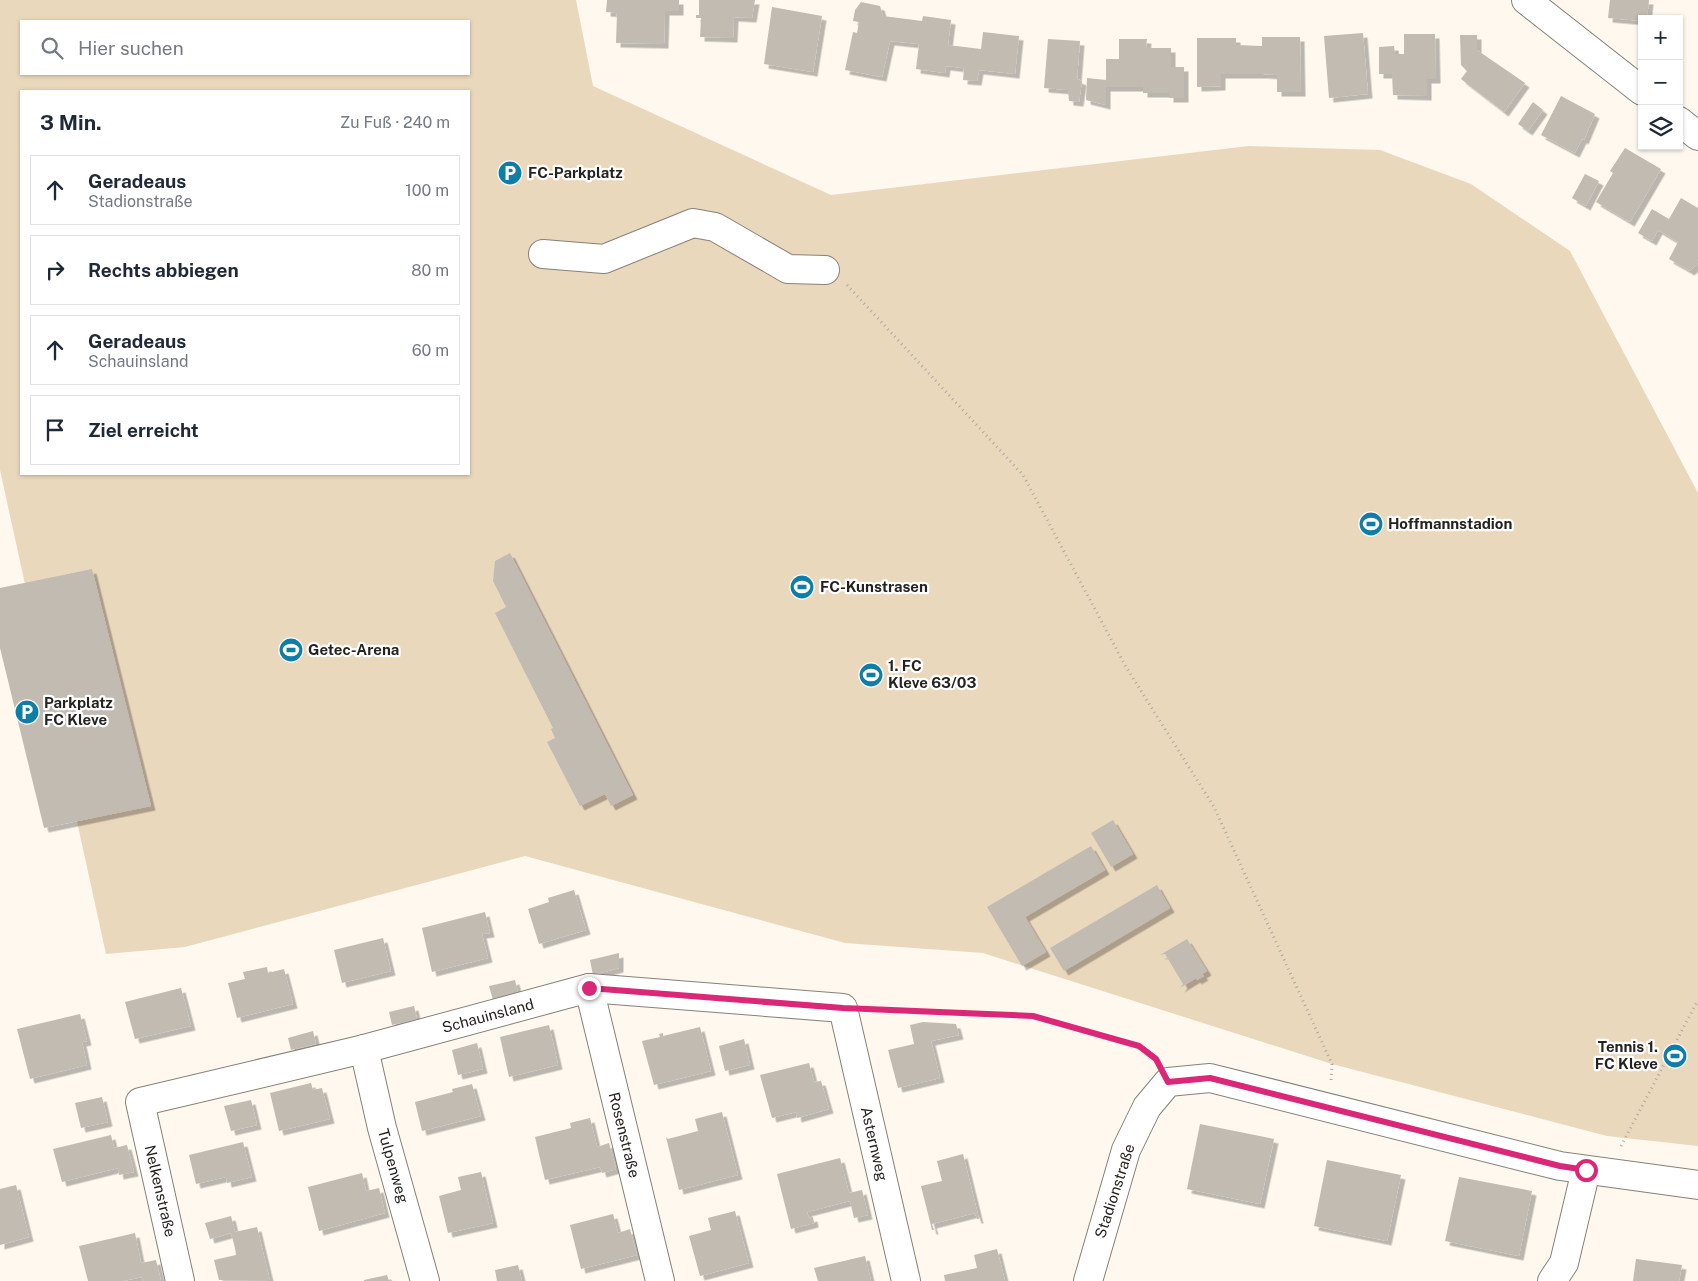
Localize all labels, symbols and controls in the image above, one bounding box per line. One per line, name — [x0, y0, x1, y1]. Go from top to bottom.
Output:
map controls — [1638, 15, 1683, 150]
button: + — [1638, 15, 1683, 60]
search box — [20, 20, 470, 75]
icon: search — [38, 34, 66, 62]
text: Hier suchen — [78, 37, 184, 59]
button: − — [1638, 60, 1683, 105]
button: layers — [1638, 105, 1683, 150]
text: 3 Min. — [40, 110, 102, 135]
text: Zu Fuß · 240 m — [340, 113, 450, 132]
parking icon: FC-Parkplatz — [497, 160, 523, 186]
place label: FC-Parkplatz — [528, 164, 623, 181]
text: Geradeaus — [88, 170, 186, 192]
icon: ahead — [41, 176, 69, 204]
text: 100 m — [405, 181, 449, 200]
text: Stadionstraße — [88, 192, 193, 211]
icon: right — [41, 256, 69, 284]
text: Rechts abbiegen — [88, 259, 239, 281]
text: 80 m — [411, 261, 449, 280]
text: Geradeaus — [88, 330, 186, 352]
icon: ahead — [41, 336, 69, 364]
text: 60 m — [412, 341, 449, 360]
text: Schauinsland — [88, 352, 188, 371]
icon: arrive — [41, 416, 69, 444]
text: Ziel erreicht — [88, 419, 199, 441]
sports icon: Hoffmannstadion — [1358, 511, 1384, 537]
place label: Hoffmannstadion — [1388, 515, 1513, 532]
sports icon: FC-Kunstrasen — [789, 574, 815, 600]
place label: FC-Kunstrasen — [820, 578, 928, 595]
sports icon: Getec-Arena — [278, 637, 304, 663]
place label: Getec-Arena — [308, 641, 399, 658]
place label: 1. FC Kleve 63/03 — [888, 657, 976, 691]
sports icon: 1. FC Kleve 63/03 — [858, 662, 884, 688]
place label: Parkplatz FC Kleve — [44, 694, 113, 728]
parking icon: Parkplatz FC Kleve — [14, 699, 40, 725]
route end — [578, 977, 601, 1000]
street label: Schauinsland — [440, 995, 536, 1036]
place label: Tennis 1. FC Kleve — [1595, 1038, 1658, 1072]
sports icon: Tennis 1. FC Kleve — [1662, 1043, 1688, 1069]
street label: Rosenstraße — [606, 1090, 643, 1179]
street label: Asternweg — [858, 1105, 891, 1183]
street label: Tulpenweg — [375, 1127, 412, 1205]
street label: Stadionstraße — [1091, 1142, 1138, 1240]
street label: Nelkenstraße — [142, 1143, 179, 1239]
route start — [1575, 1159, 1598, 1182]

